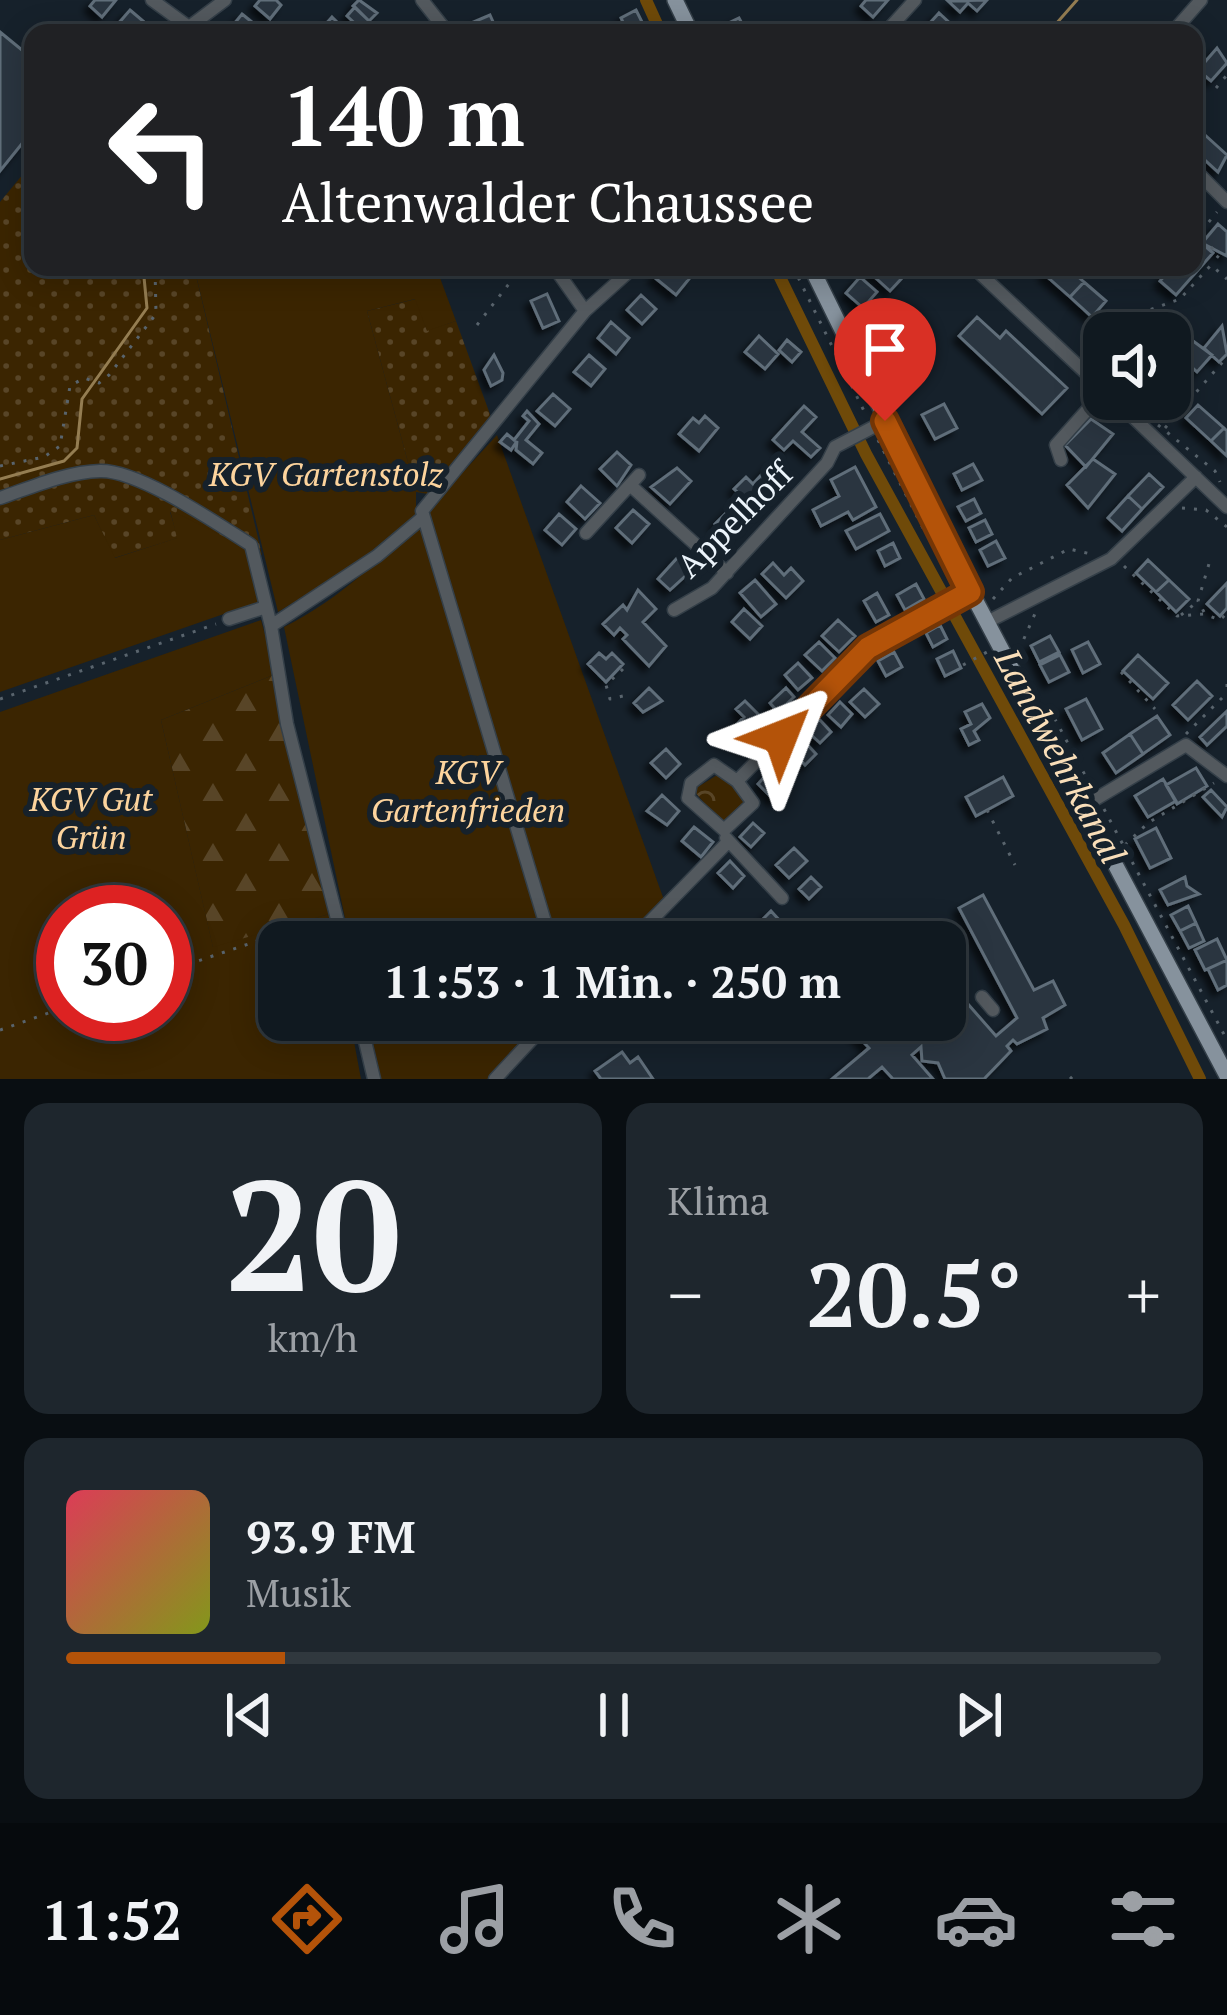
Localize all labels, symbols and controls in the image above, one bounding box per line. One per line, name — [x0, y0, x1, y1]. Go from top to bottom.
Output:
text: 140 m — [282, 59, 525, 170]
icon: left — [84, 72, 240, 228]
text: Altenwalder Chaussee — [282, 166, 814, 237]
pin — [834, 298, 936, 421]
map controls — [1083, 312, 1191, 420]
button: sound — [1083, 312, 1191, 420]
icon: arrive — [852, 316, 918, 382]
street label: Appelhoff — [667, 450, 803, 586]
park label: KGV Gartenstolz — [208, 452, 445, 495]
water label: Landwehrkanal — [984, 639, 1137, 872]
position arrow — [718, 674, 844, 800]
park label: KGV Gartenfrieden — [371, 750, 565, 831]
park label: KGV Gut Grün — [28, 777, 153, 858]
speed limit sign: 30 — [36, 885, 192, 1041]
text: 11:53 · 1 Min. · 250 m — [383, 951, 841, 1011]
text: 20 — [225, 1129, 401, 1336]
text: Klima — [668, 1174, 770, 1226]
text: 20.5° — [806, 1233, 1022, 1353]
text: − — [668, 1250, 703, 1338]
text: + — [1126, 1250, 1161, 1338]
text: km/h — [268, 1311, 358, 1363]
text: 93.9 FM — [246, 1506, 415, 1566]
text: Musik — [246, 1566, 351, 1618]
icon: previous — [216, 1682, 282, 1748]
icon: pause — [581, 1682, 647, 1748]
icon: next — [946, 1682, 1012, 1748]
icon: directions — [265, 1877, 349, 1961]
icon: music — [433, 1877, 517, 1961]
icon: phone — [600, 1877, 684, 1961]
icon: climate — [767, 1877, 851, 1961]
icon: car — [934, 1877, 1018, 1961]
icon: filters — [1101, 1877, 1185, 1961]
text: 11:52 — [42, 1884, 182, 1955]

